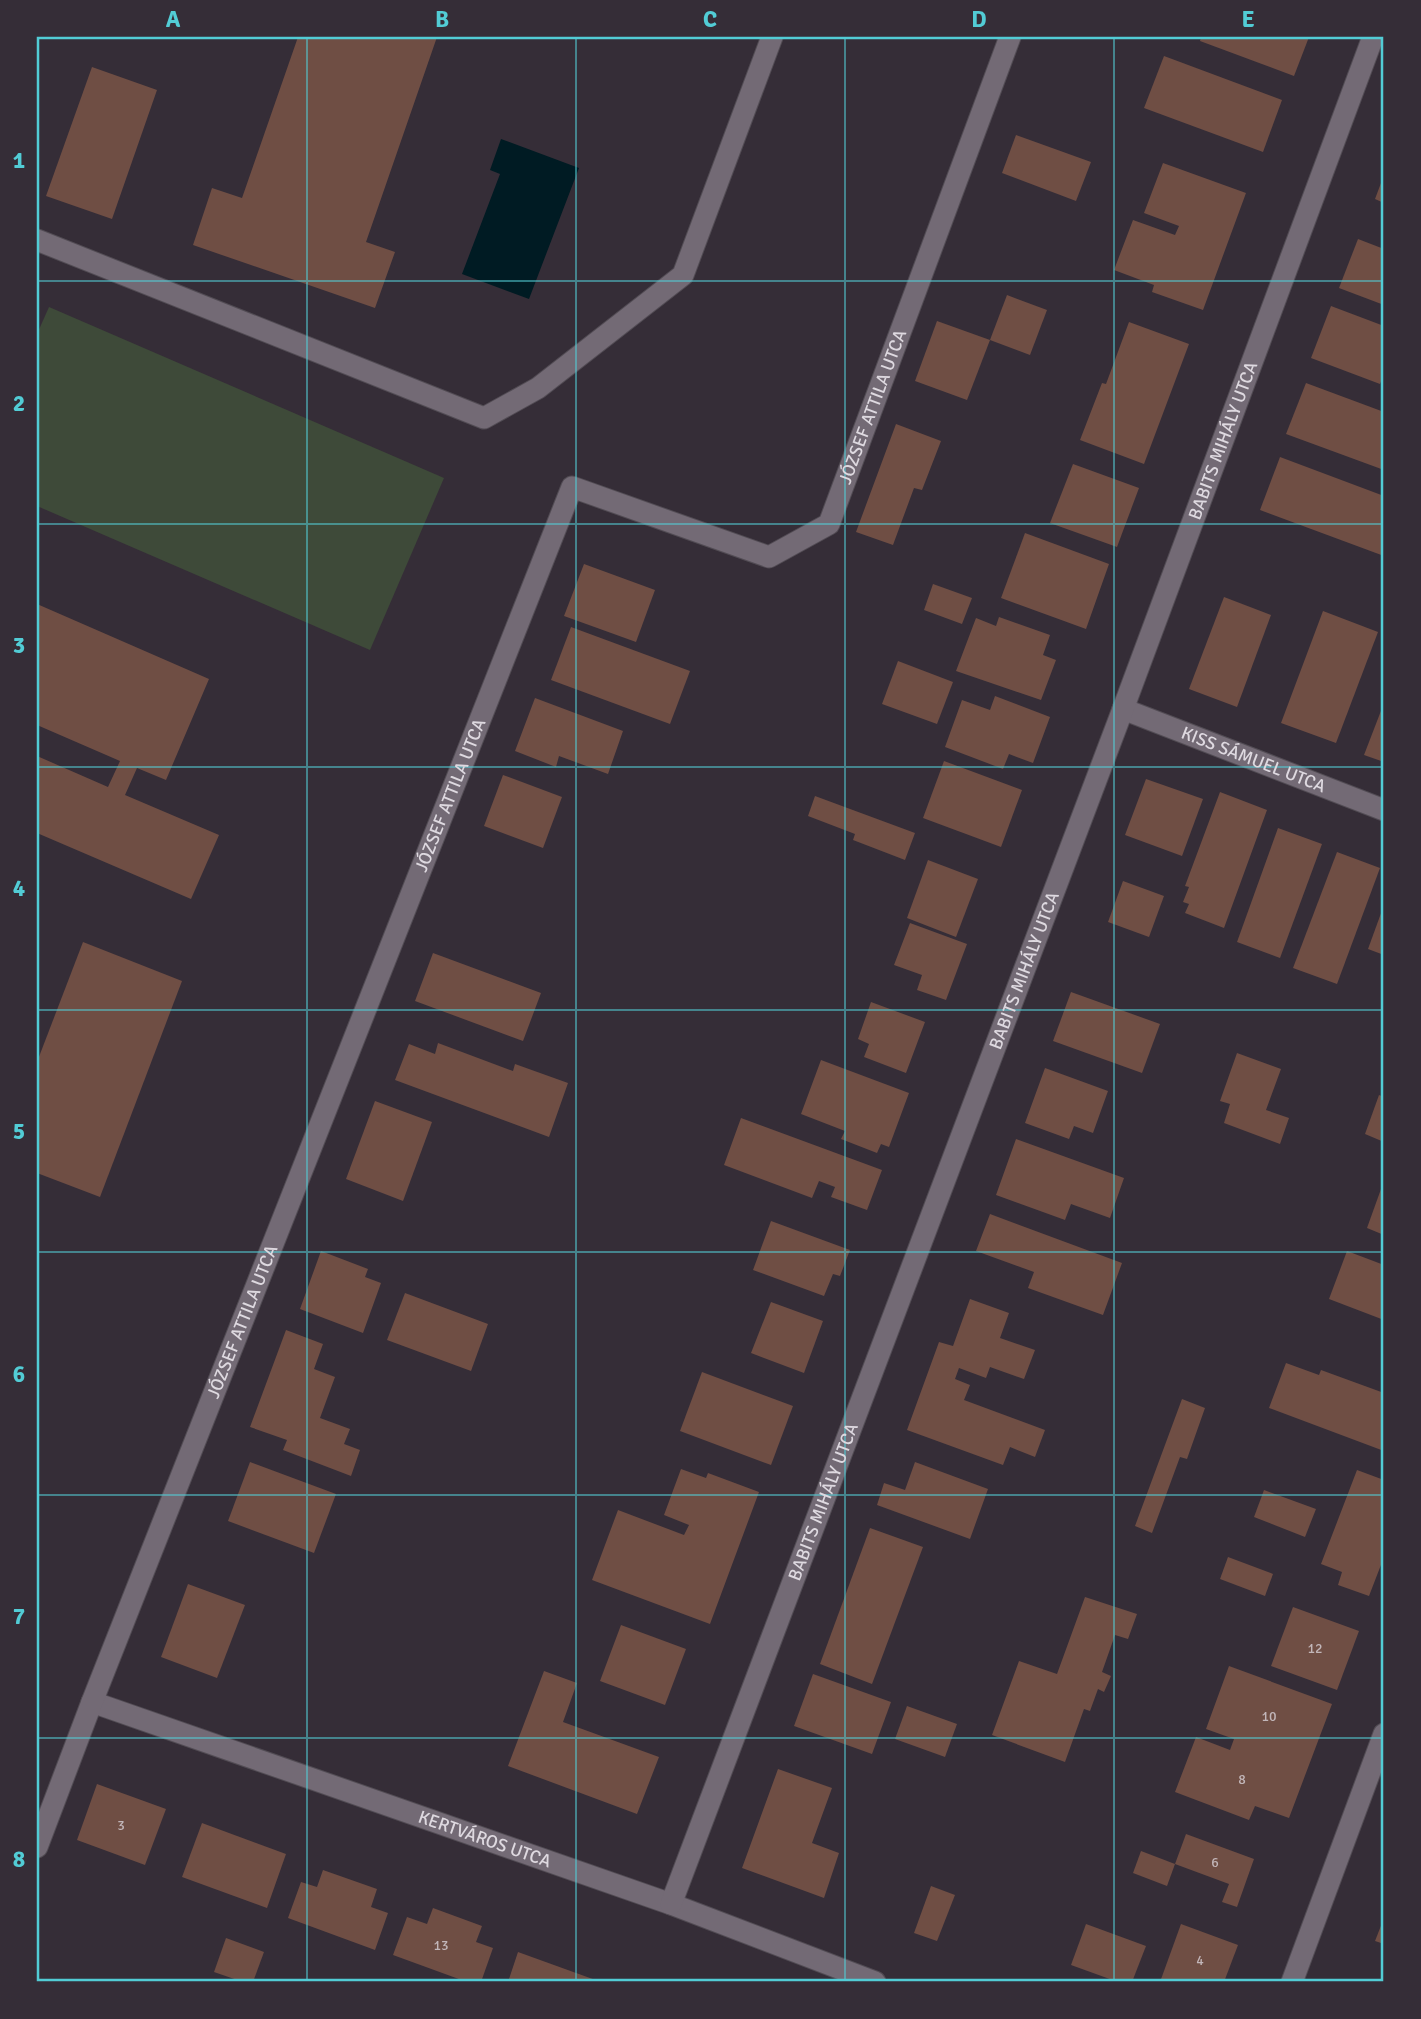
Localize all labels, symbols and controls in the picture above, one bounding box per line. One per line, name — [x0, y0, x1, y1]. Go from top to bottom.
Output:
text: A — [166, 5, 181, 34]
text: B — [435, 5, 449, 34]
text: C — [703, 5, 717, 34]
text: D — [971, 5, 987, 34]
text: E — [1241, 5, 1255, 34]
text: 1 — [13, 146, 25, 175]
street label: JÓZSEF ATTILA UTCA — [834, 327, 911, 487]
street label: BABITS MIHÁLY UTCA — [1183, 359, 1262, 523]
text: 2 — [13, 389, 25, 418]
text: 3 — [13, 631, 25, 660]
street label: JÓZSEF ATTILA UTCA — [410, 715, 490, 875]
street label: KISS SÁMUEL UTCA — [1178, 722, 1329, 797]
text: 4 — [13, 874, 25, 903]
street label: BABITS MIHÁLY UTCA — [984, 889, 1064, 1052]
text: 5 — [13, 1117, 25, 1146]
street label: JÓZSEF ATTILA UTCA — [202, 1242, 282, 1402]
text: 6 — [13, 1360, 25, 1389]
street label: BABITS MIHÁLY UTCA — [783, 1420, 863, 1584]
text: 7 — [13, 1602, 25, 1631]
house number: 12 — [1307, 1640, 1323, 1657]
house number: 10 — [1261, 1708, 1277, 1725]
house number: 8 — [1238, 1771, 1246, 1788]
street label: KERTVÁROS UTCA — [415, 1806, 554, 1872]
house number: 3 — [117, 1817, 125, 1834]
text: 8 — [13, 1845, 25, 1874]
house number: 6 — [1211, 1854, 1219, 1871]
house number: 13 — [433, 1937, 449, 1954]
house number: 4 — [1196, 1952, 1204, 1969]

